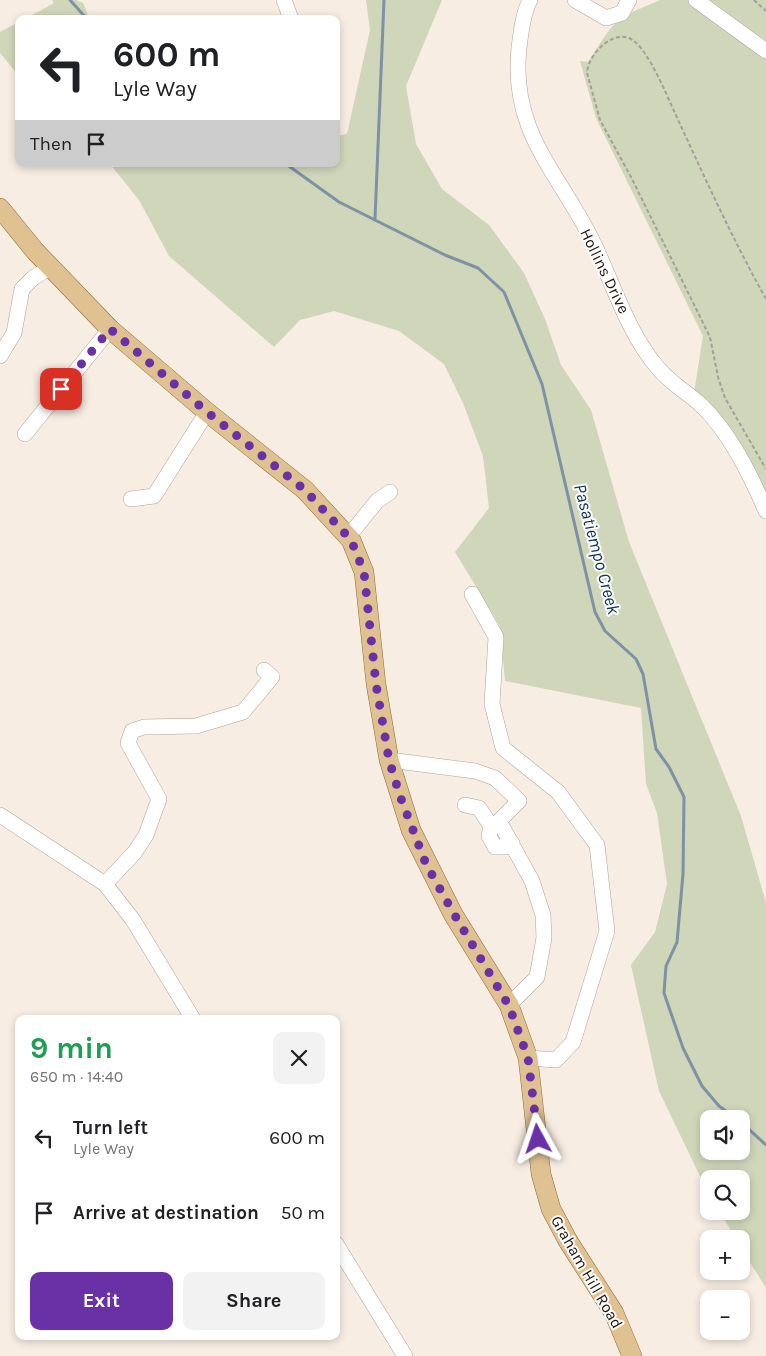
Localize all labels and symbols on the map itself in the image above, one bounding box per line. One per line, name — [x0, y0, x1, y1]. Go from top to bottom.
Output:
street label: Hollins Drive — [576, 225, 634, 317]
pin — [40, 368, 82, 410]
water label: Pasatiempo Creek — [569, 481, 625, 618]
position arrow — [511, 1112, 563, 1164]
street label: Graham Hill Road — [547, 1212, 627, 1332]

